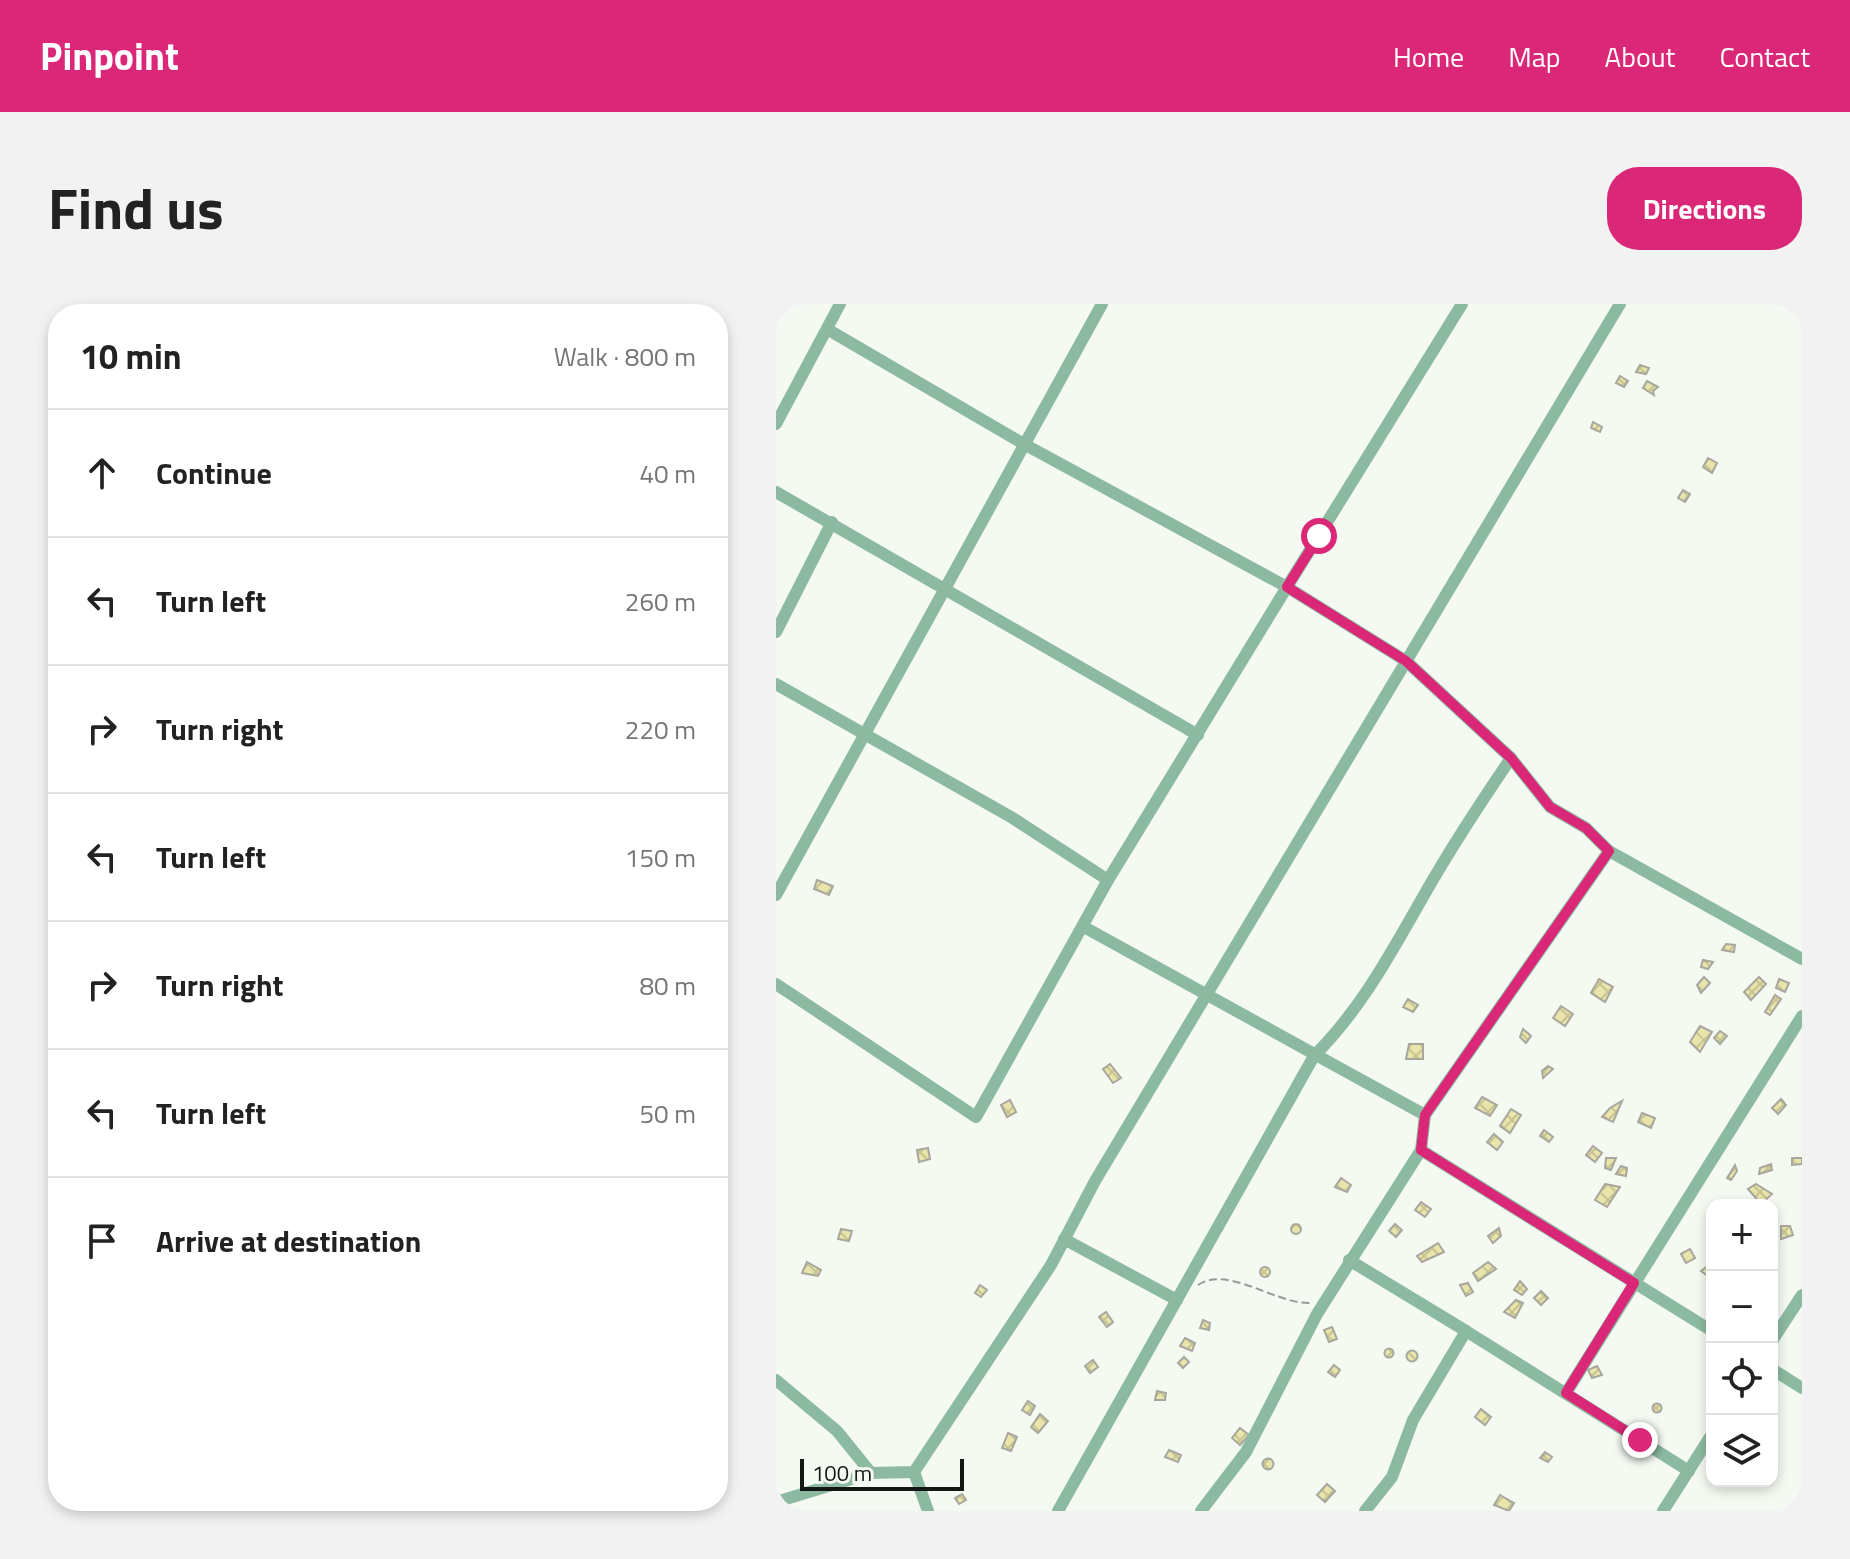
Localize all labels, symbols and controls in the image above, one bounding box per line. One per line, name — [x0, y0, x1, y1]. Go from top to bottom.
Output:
text: Pinpoint — [40, 27, 179, 85]
text: Home — [1393, 35, 1464, 78]
text: Map — [1508, 35, 1561, 78]
text: About — [1605, 35, 1675, 78]
text: Contact — [1719, 35, 1810, 78]
text: Find us — [48, 166, 224, 251]
button: Directions — [1607, 167, 1802, 250]
text: 10 min — [80, 330, 182, 382]
text: Walk · 800 m — [554, 337, 696, 376]
text: Continue — [156, 450, 272, 496]
icon: ahead — [80, 451, 124, 495]
text: 40 m — [639, 454, 696, 493]
route start — [1301, 518, 1337, 554]
text: Turn left — [156, 578, 266, 624]
icon: left — [80, 579, 124, 623]
text: 260 m — [625, 582, 696, 621]
text: Turn right — [156, 706, 284, 752]
icon: right — [80, 707, 124, 751]
text: 220 m — [625, 710, 696, 749]
text: Turn left — [156, 834, 266, 880]
icon: left — [80, 835, 124, 879]
text: 150 m — [625, 838, 696, 877]
text: Turn right — [156, 962, 284, 1008]
icon: right — [80, 963, 124, 1007]
text: 80 m — [639, 966, 696, 1005]
text: Turn left — [156, 1090, 266, 1136]
icon: left — [80, 1091, 124, 1135]
text: 50 m — [639, 1094, 696, 1133]
map controls — [1706, 1199, 1778, 1487]
button: + — [1706, 1199, 1778, 1271]
text: Arrive at destination — [156, 1218, 421, 1264]
icon: arrive — [80, 1219, 124, 1263]
button: − — [1706, 1271, 1778, 1343]
button: locate — [1706, 1343, 1778, 1415]
button: layers — [1706, 1415, 1778, 1487]
route end — [1622, 1422, 1658, 1458]
scale bar — [800, 1455, 964, 1491]
text: 100 m — [812, 1456, 872, 1490]

